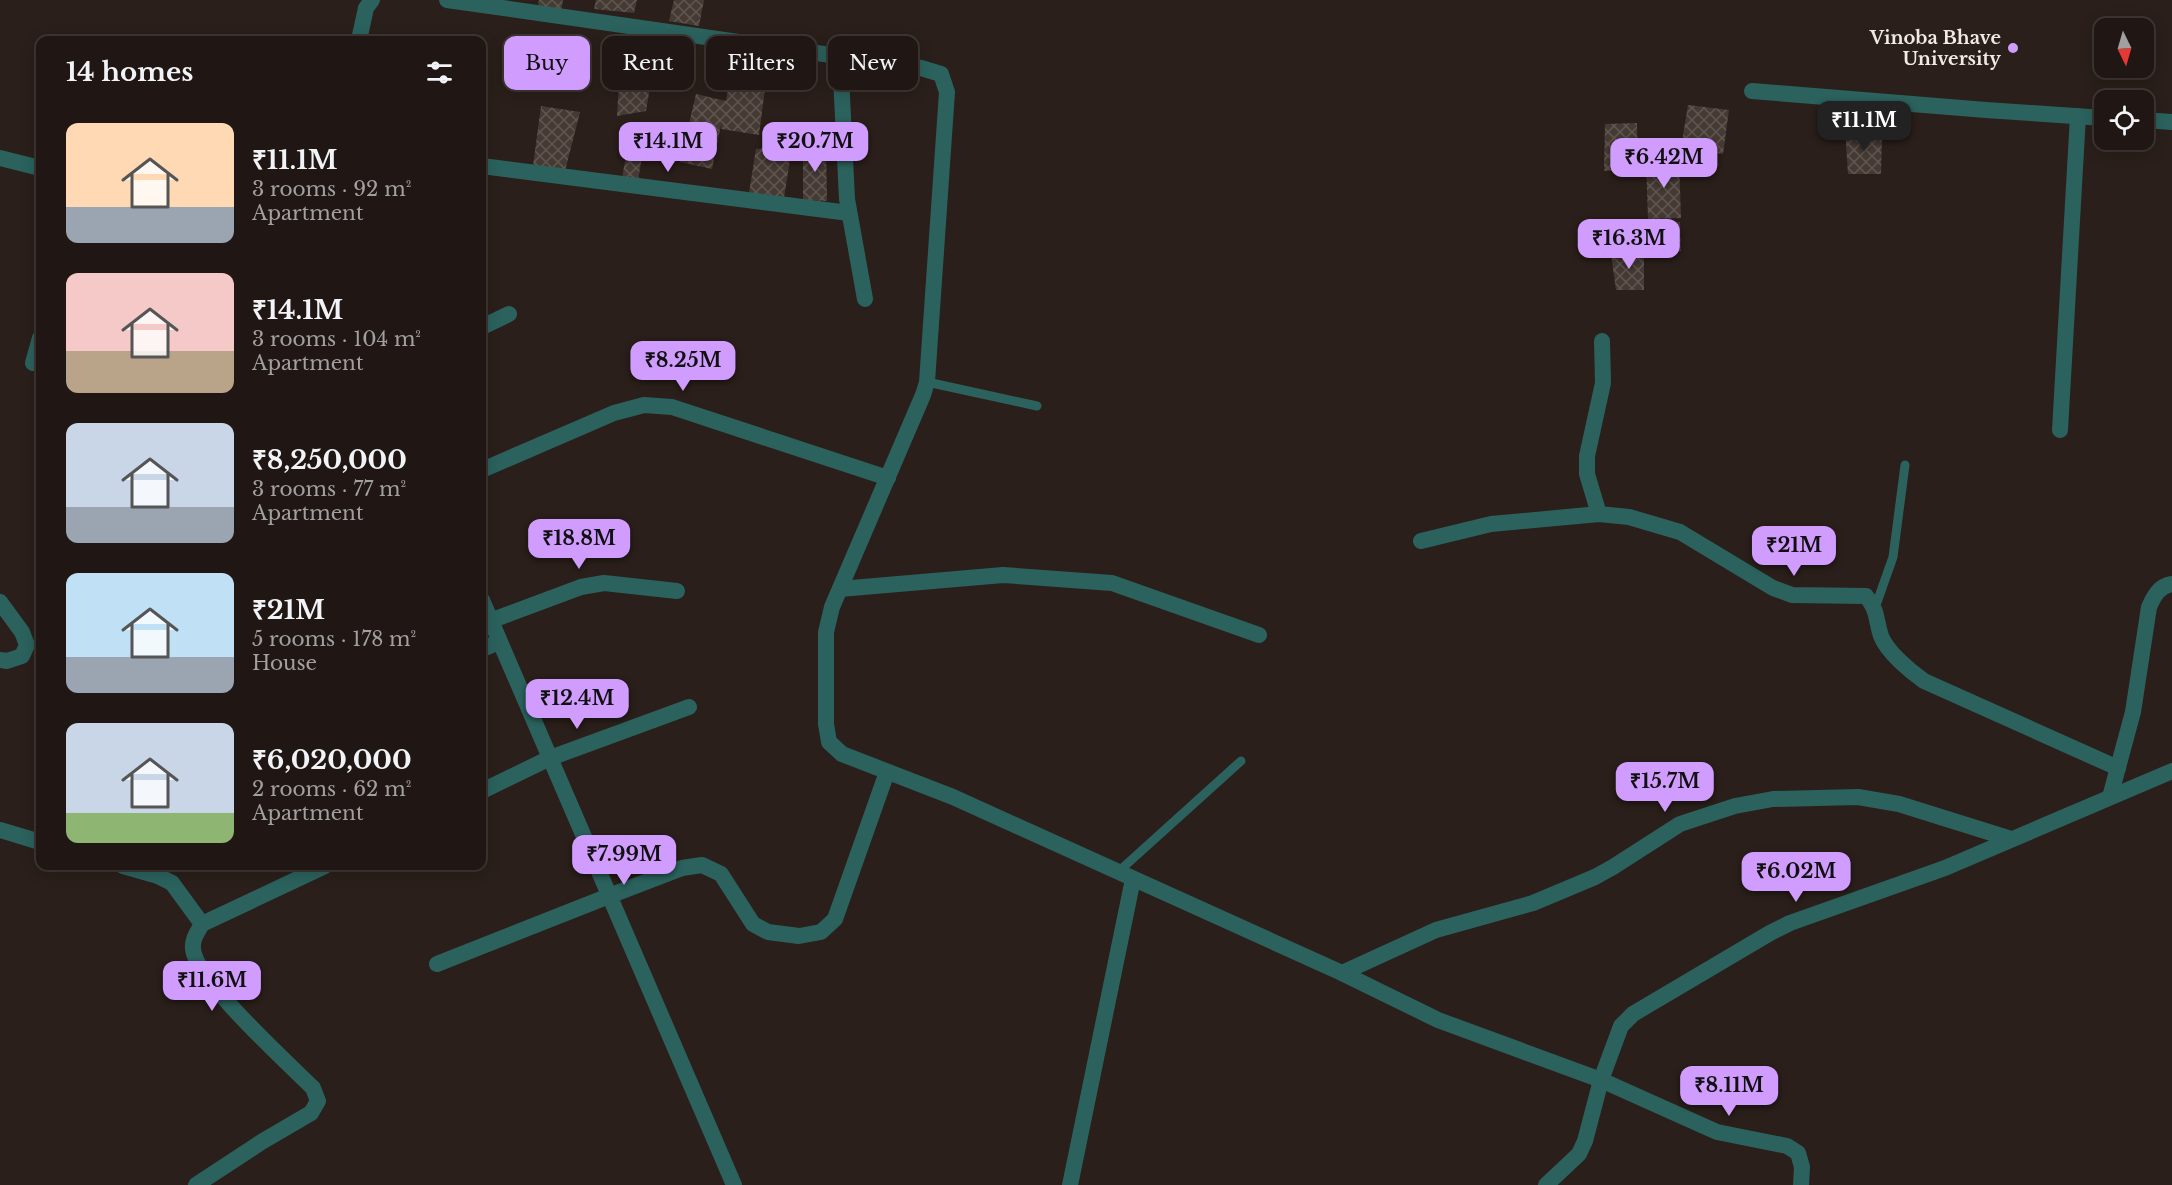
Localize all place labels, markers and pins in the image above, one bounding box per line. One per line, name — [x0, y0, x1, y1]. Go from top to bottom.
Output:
place label: Vinoba Bhave University — [1869, 27, 2001, 70]
marker: Vinoba Bhave University — [2006, 41, 2020, 55]
pin: ₹11.1M — [1815, 101, 1913, 152]
pin: ₹14.1M — [619, 122, 717, 173]
pin: ₹20.7M — [766, 122, 864, 173]
pin: ₹6.42M — [1615, 138, 1713, 189]
pin: ₹16.3M — [1580, 219, 1678, 270]
pin: ₹8.25M — [634, 341, 732, 392]
pin: ₹18.8M — [530, 519, 628, 570]
pin: ₹21M — [1758, 526, 1830, 577]
pin: ₹12.4M — [528, 679, 626, 730]
pin: ₹15.7M — [1616, 762, 1714, 813]
pin: ₹7.99M — [575, 835, 673, 886]
pin: ₹6.02M — [1747, 852, 1845, 903]
pin: ₹11.6M — [163, 961, 261, 1012]
pin: ₹8.11M — [1680, 1066, 1778, 1117]

